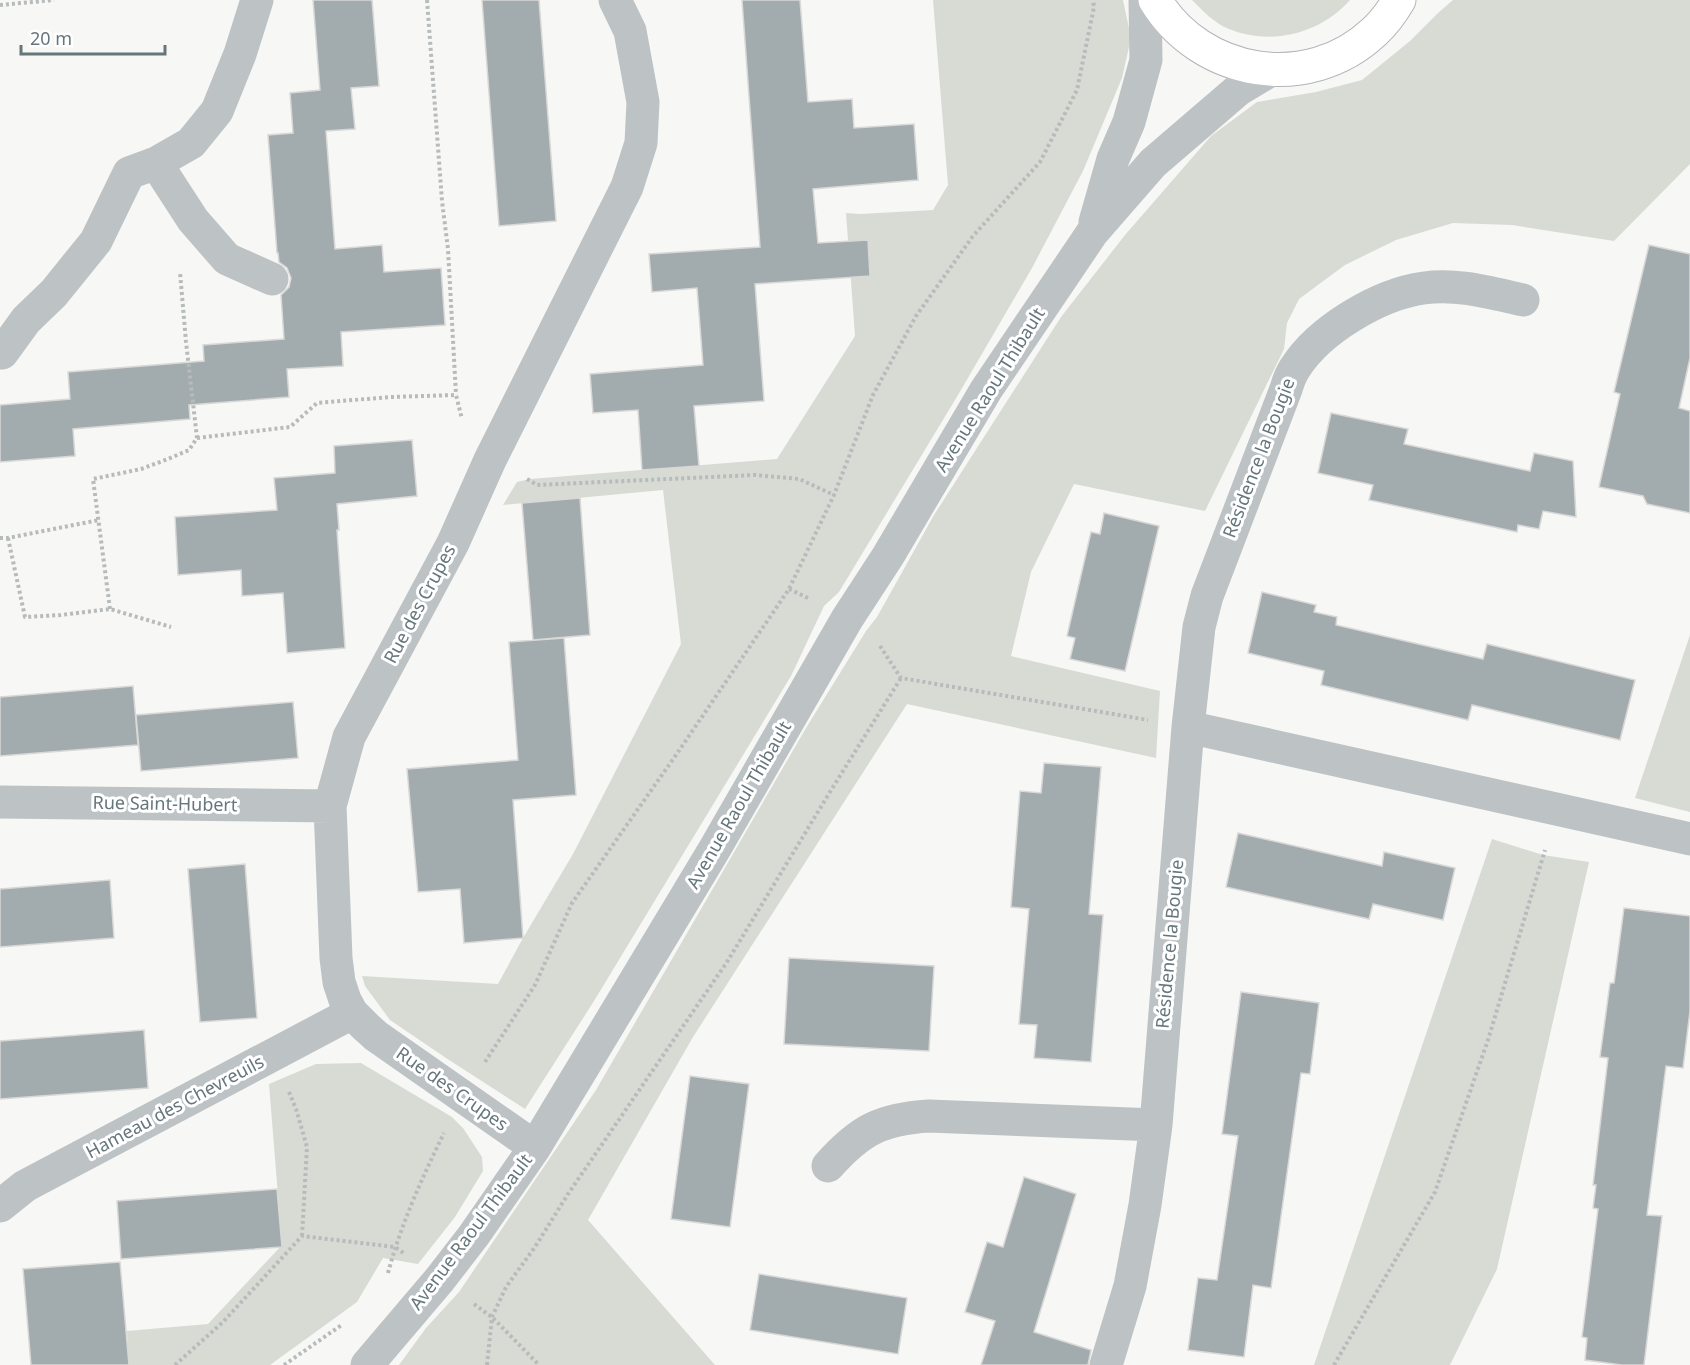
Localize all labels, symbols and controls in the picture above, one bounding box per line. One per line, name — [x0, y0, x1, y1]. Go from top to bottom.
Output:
scale bar — [21, 18, 165, 56]
text: 20 m — [30, 26, 72, 50]
street label: Avenue Raoul Thibault — [929, 302, 1050, 476]
street label: Résidence la Bougie — [1217, 374, 1300, 541]
street label: Rue des Crupes — [378, 540, 461, 667]
street label: Avenue Raoul Thibault — [680, 716, 796, 893]
street label: Rue Saint-Hubert — [92, 790, 238, 816]
street label: Résidence la Bougie — [1150, 858, 1188, 1029]
street label: Rue des Crupes — [392, 1041, 513, 1136]
street label: Hameau des Chevreuils — [81, 1049, 268, 1163]
street label: Avenue Raoul Thibault — [404, 1148, 537, 1314]

